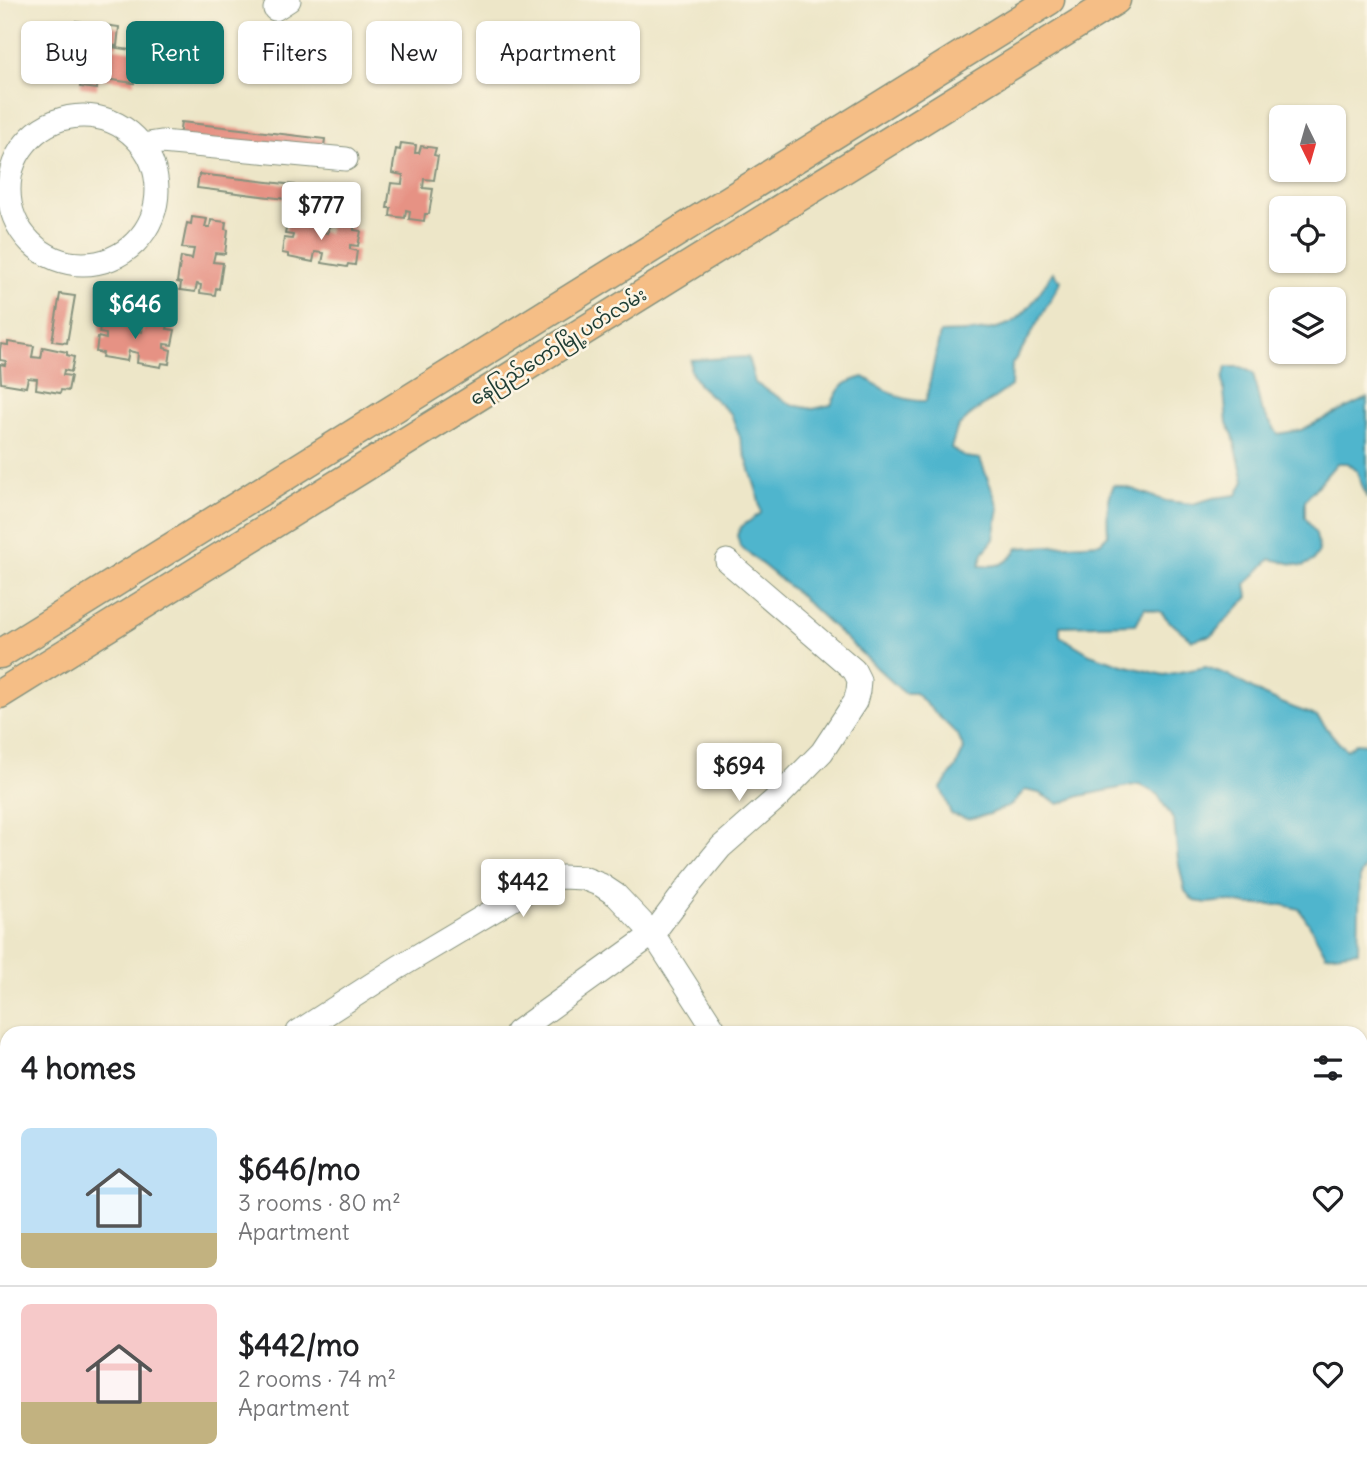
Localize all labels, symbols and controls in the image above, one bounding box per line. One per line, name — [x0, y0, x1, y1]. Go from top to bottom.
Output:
chip: Buy — [21, 21, 112, 84]
chip: Rent — [126, 21, 224, 84]
chip: Filters — [238, 21, 352, 84]
chip: New — [366, 21, 462, 84]
chip: Apartment — [476, 21, 640, 84]
north arrow — [1269, 105, 1346, 182]
map controls — [1269, 105, 1346, 364]
pin: $777 — [280, 182, 362, 242]
text: $777 — [298, 190, 344, 219]
button: locate — [1269, 196, 1346, 273]
street label: နေပြည်တော်မြို့ပတ်လမ်း — [464, 280, 653, 414]
pin: $646 — [94, 282, 176, 341]
button: layers — [1269, 287, 1346, 364]
text: $646 — [109, 289, 161, 318]
pin: $694 — [698, 744, 780, 803]
text: $694 — [713, 751, 765, 780]
pin: $442 — [482, 860, 564, 919]
text: $442 — [497, 867, 549, 896]
text: 4 homes — [21, 1049, 136, 1087]
icon: filters — [1309, 1049, 1347, 1087]
text: $646/mo — [238, 1150, 360, 1188]
icon: home — [77, 1156, 161, 1240]
icon: heart — [1309, 1179, 1347, 1217]
text: 3 rooms · 80 m² — [238, 1188, 401, 1217]
text: Apartment — [238, 1217, 350, 1246]
text: $442/mo — [238, 1326, 359, 1364]
icon: home — [77, 1332, 161, 1416]
icon: heart — [1309, 1355, 1347, 1393]
text: 2 rooms · 74 m² — [238, 1364, 396, 1393]
text: Apartment — [238, 1393, 350, 1422]

